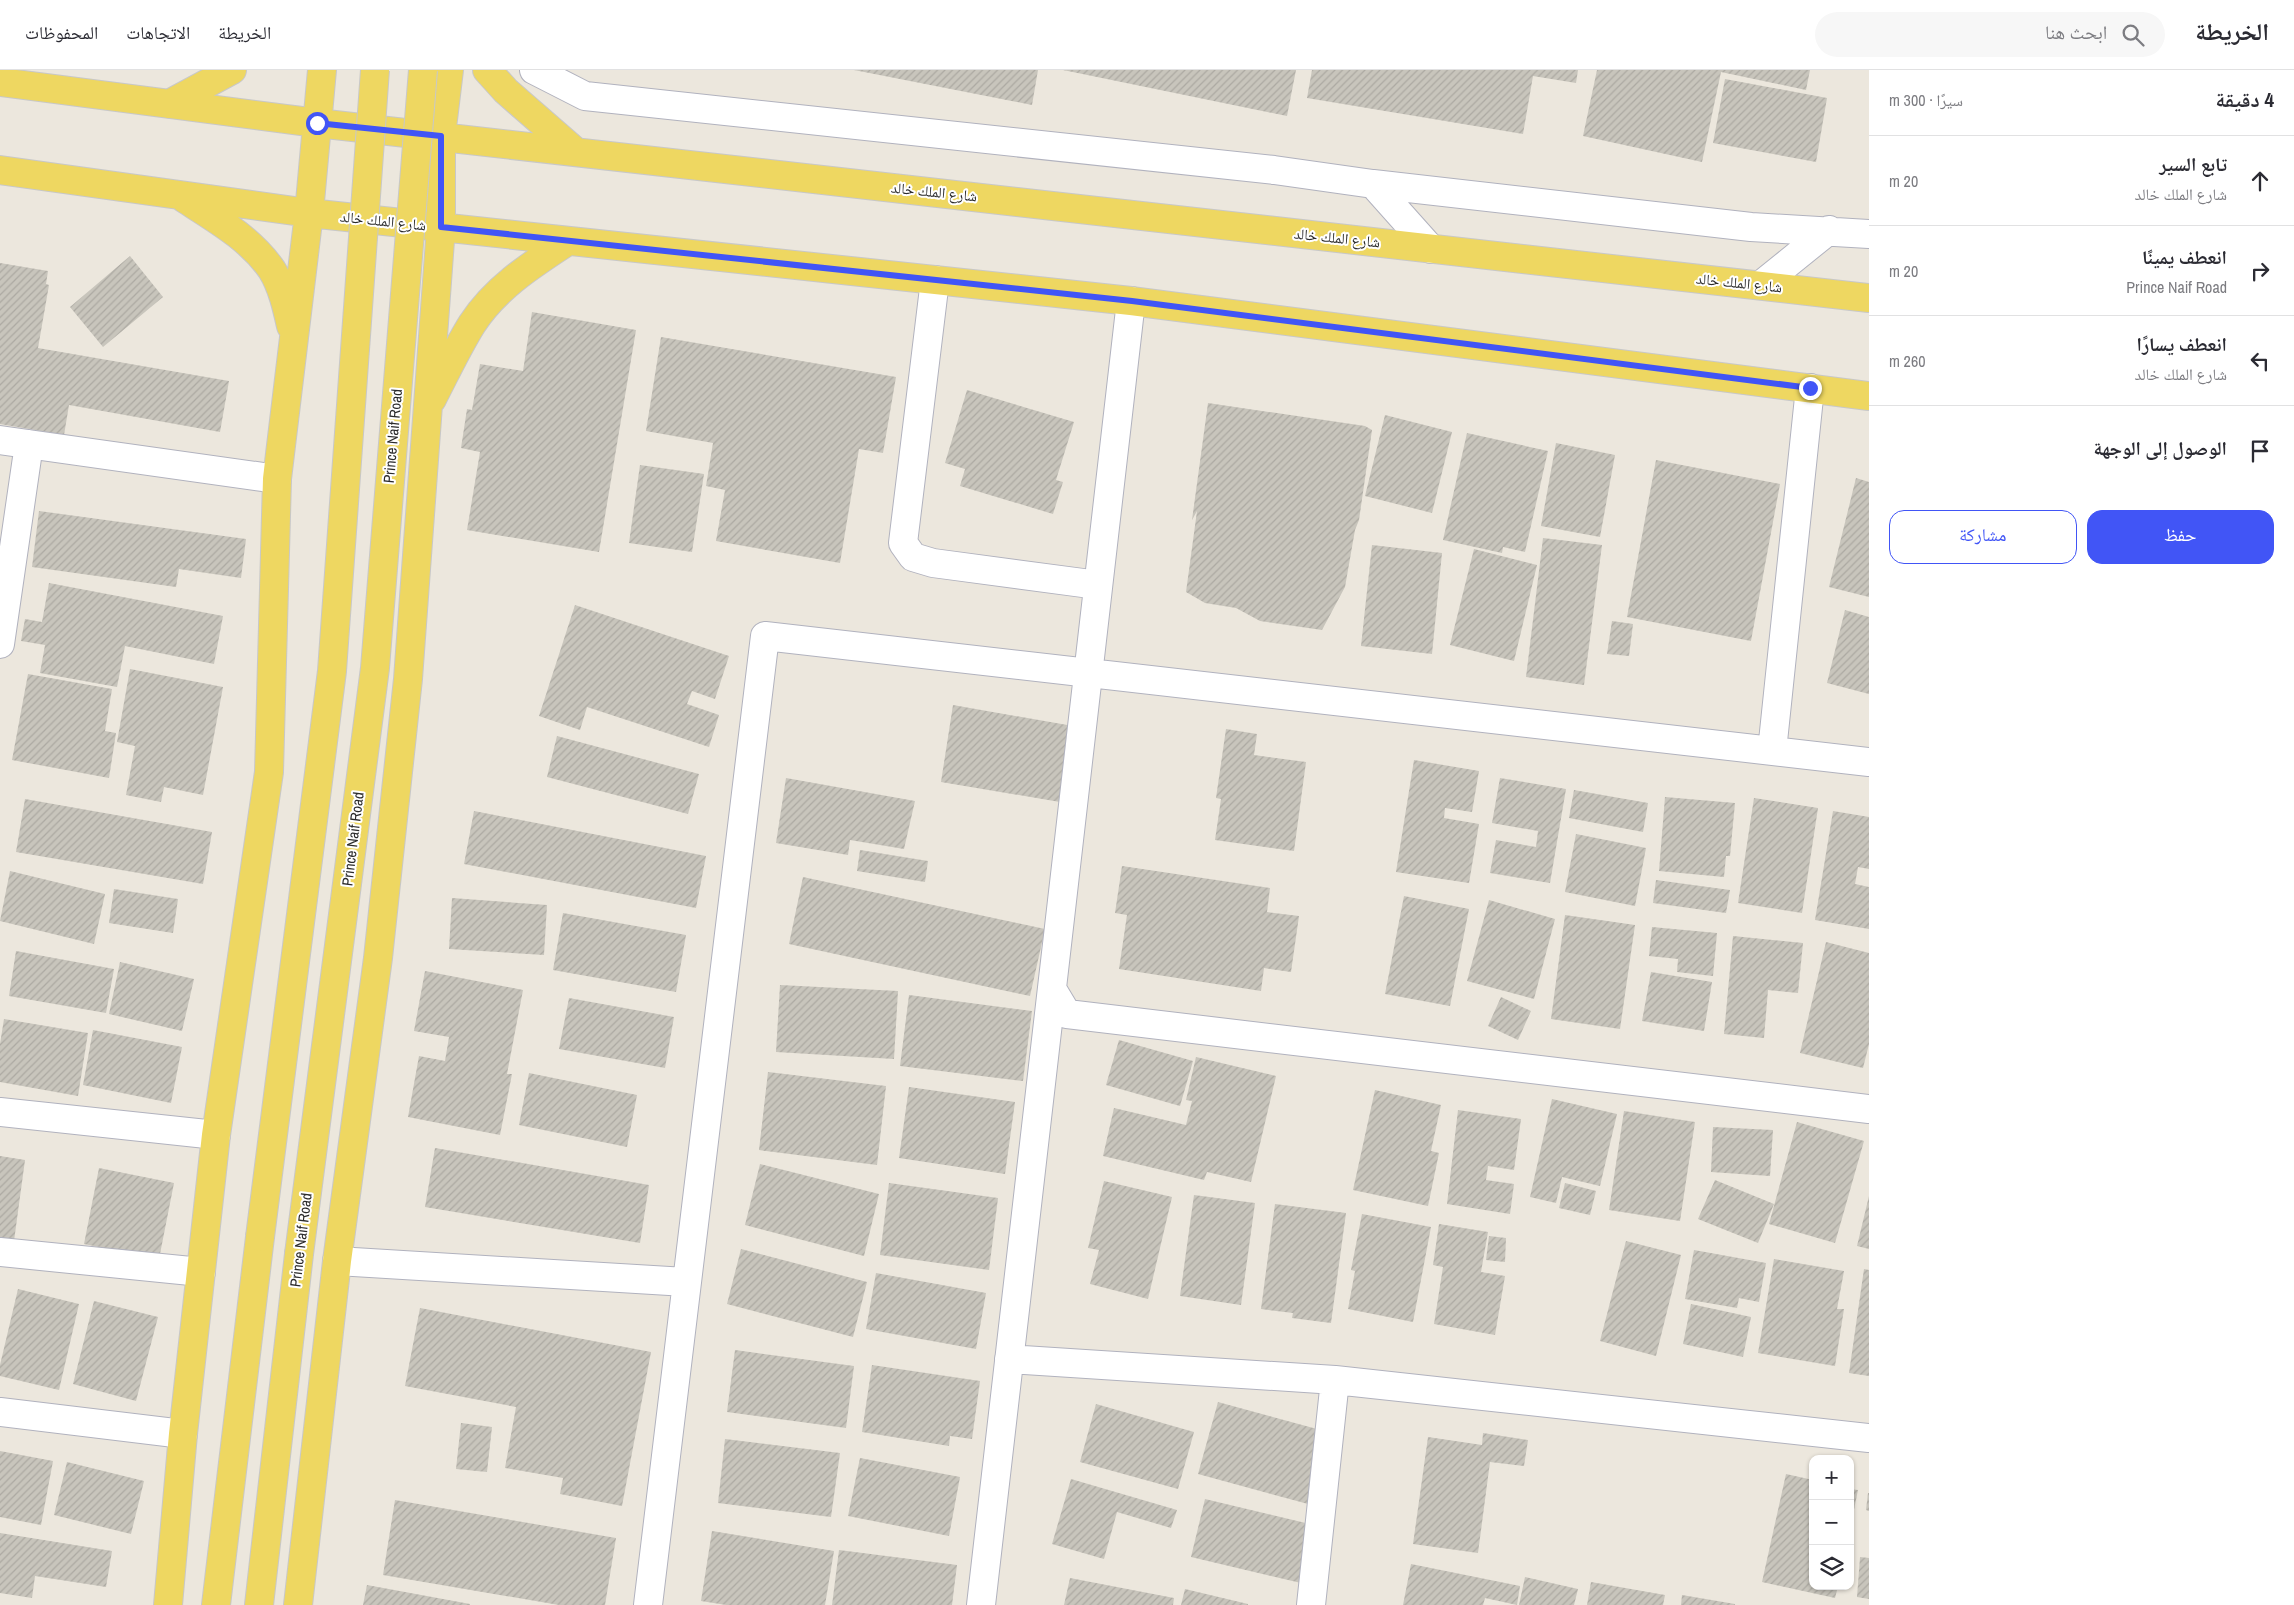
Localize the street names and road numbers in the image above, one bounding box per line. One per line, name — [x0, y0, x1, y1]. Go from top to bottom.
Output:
street label: شارع الملك خالد — [890, 177, 978, 206]
street label: شارع الملك خالد — [339, 206, 427, 235]
street label: شارع الملك خالد — [1293, 223, 1381, 252]
street label: شارع الملك خالد — [1695, 268, 1783, 297]
street label: Prince Naif Road — [378, 388, 407, 484]
street label: Prince Naif Road — [336, 791, 369, 887]
street label: Prince Naif Road — [284, 1192, 317, 1288]

